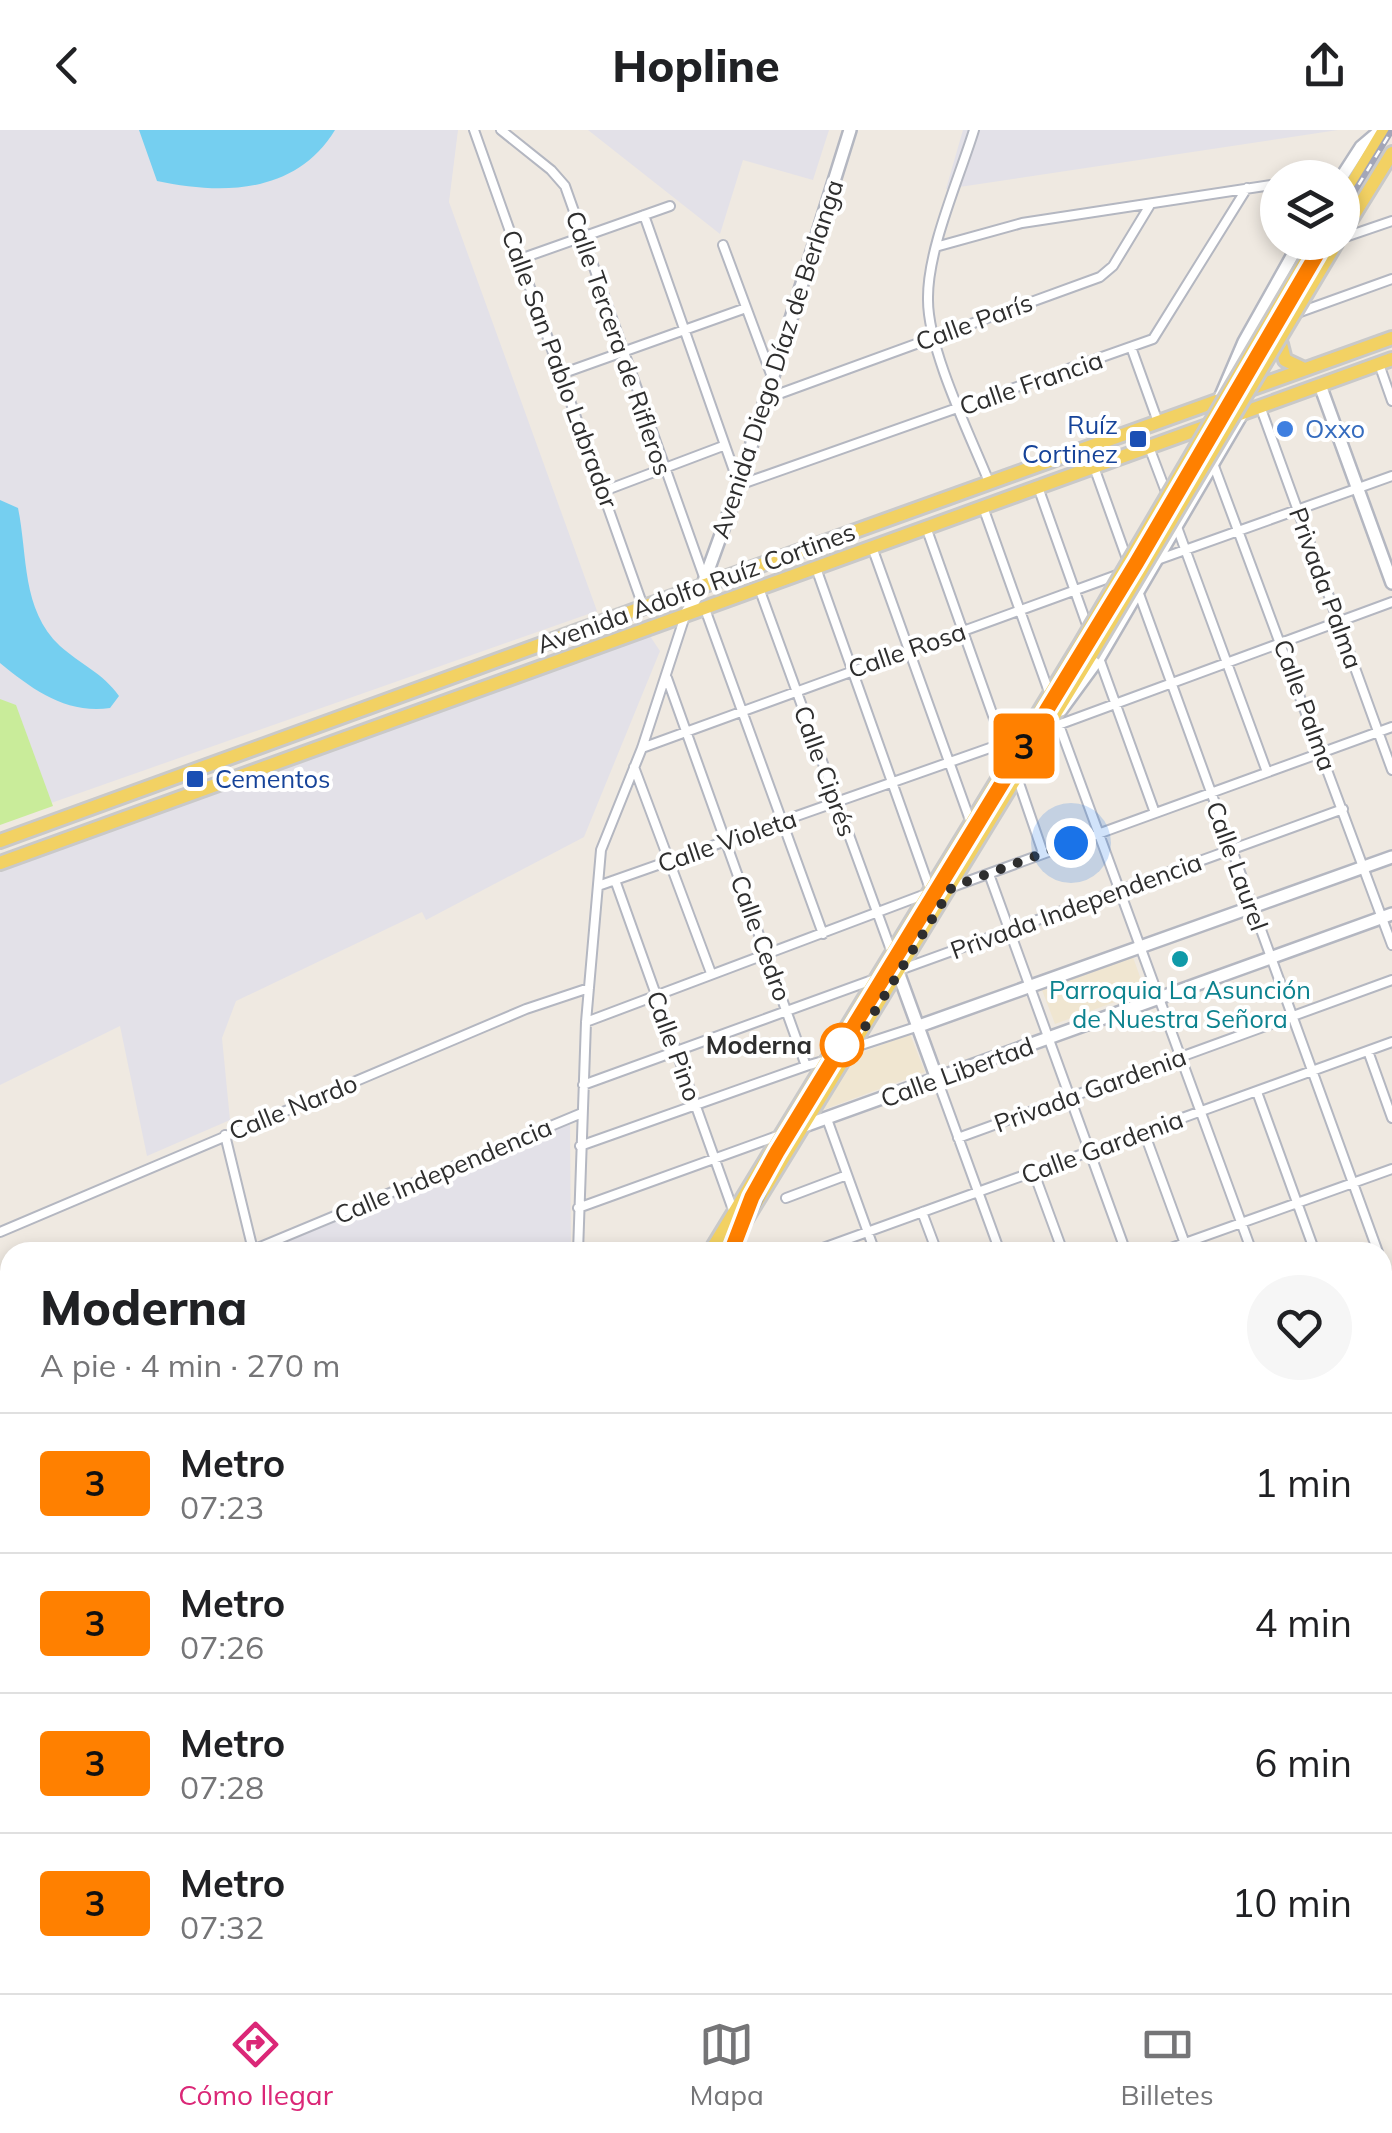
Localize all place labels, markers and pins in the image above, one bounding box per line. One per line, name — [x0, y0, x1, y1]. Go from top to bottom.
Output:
place label: Ruíz Cortinez — [1022, 409, 1118, 469]
place label: Oxxo — [1305, 413, 1365, 444]
marker: Oxxo — [1274, 418, 1296, 440]
marker: Ruíz Cortinez — [1127, 428, 1149, 450]
place label: Cementos — [215, 763, 330, 794]
marker: Cementos — [184, 768, 206, 790]
marker: Parroquia La Asunción de Nuestra Señora — [1169, 948, 1191, 970]
place label: Parroquia La Asunción de Nuestra Señora — [1049, 974, 1311, 1034]
marker: Moderna — [821, 1024, 863, 1066]
place label: Moderna — [706, 1029, 812, 1060]

